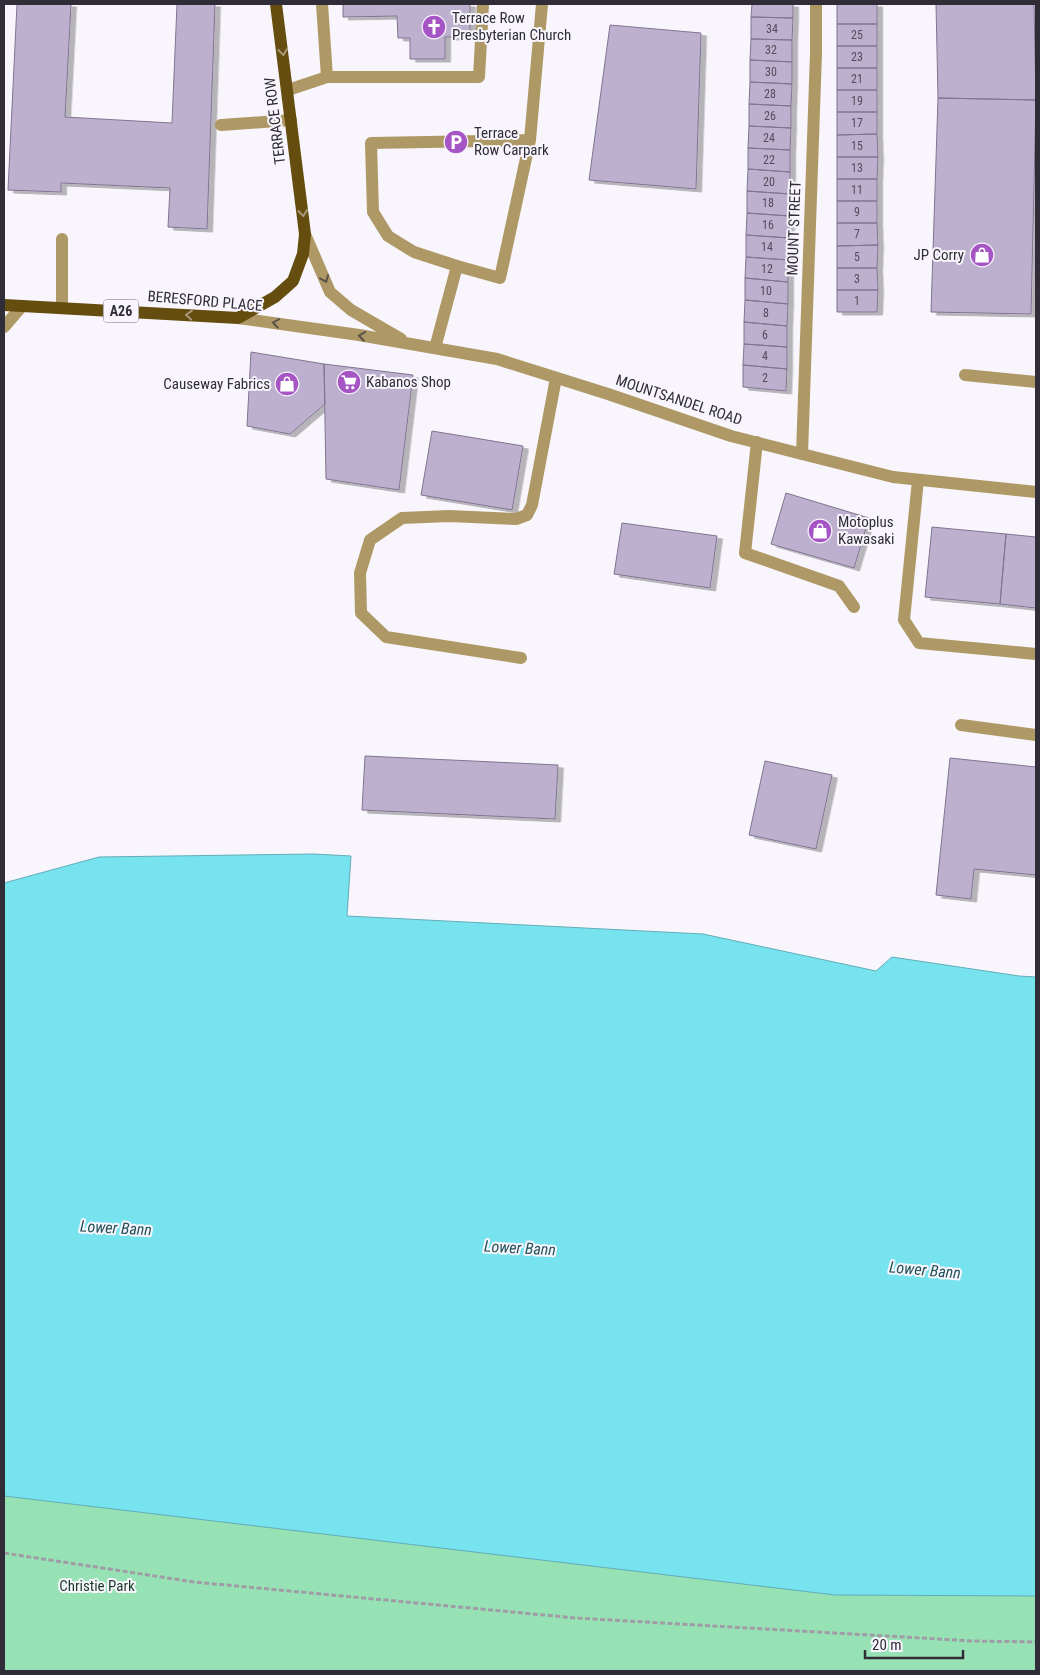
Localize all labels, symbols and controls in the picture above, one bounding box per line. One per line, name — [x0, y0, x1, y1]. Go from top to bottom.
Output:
place label: Terrace Row Presbyterian Church — [452, 9, 571, 44]
church icon: Terrace Row Presbyterian Church — [421, 14, 447, 40]
house number: 34 — [766, 22, 778, 36]
house number: 25 — [851, 28, 863, 42]
house number: 32 — [765, 43, 777, 57]
one-way arrow — [277, 48, 288, 56]
house number: 23 — [851, 50, 863, 64]
house number: 30 — [765, 65, 777, 79]
house number: 21 — [851, 72, 863, 86]
street label: TERRACE ROW — [261, 76, 289, 166]
house number: 28 — [764, 87, 776, 101]
house number: 19 — [851, 94, 863, 108]
house number: 26 — [764, 109, 776, 123]
house number: 17 — [851, 116, 863, 130]
place label: Terrace Row Carpark — [474, 124, 549, 159]
parking icon: Terrace Row Carpark — [443, 129, 469, 155]
house number: 24 — [763, 131, 775, 145]
house number: 15 — [851, 139, 863, 153]
house number: 22 — [763, 153, 775, 167]
house number: 13 — [851, 161, 863, 175]
house number: 20 — [763, 175, 775, 189]
street label: MOUNT STREET — [783, 180, 805, 276]
house number: 11 — [851, 183, 863, 197]
house number: 18 — [762, 196, 774, 210]
house number: 9 — [854, 205, 860, 219]
one-way arrow — [297, 210, 308, 218]
house number: 16 — [762, 218, 774, 232]
house number: 7 — [854, 227, 860, 241]
house number: 14 — [761, 240, 773, 254]
shop icon: JP Corry — [969, 242, 995, 268]
place label: JP Corry — [913, 246, 964, 264]
house number: 5 — [854, 250, 860, 264]
house number: 12 — [761, 262, 773, 276]
house number: 3 — [854, 272, 860, 286]
one-way arrow — [319, 274, 329, 282]
house number: 10 — [760, 284, 772, 298]
street label: BERESFORD PLACE — [147, 287, 263, 315]
house number: 1 — [854, 294, 860, 308]
road number: A26 — [104, 300, 138, 322]
house number: 8 — [763, 306, 769, 320]
one-way arrow — [185, 309, 193, 320]
one-way arrow — [272, 318, 280, 329]
house number: 6 — [762, 328, 768, 342]
one-way arrow — [357, 331, 366, 341]
house number: 4 — [762, 349, 768, 363]
supermarket icon: Kabanos Shop — [336, 369, 362, 395]
shop icon: Causeway Fabrics — [274, 371, 300, 397]
street label: MOUNTSANDEL ROAD — [613, 371, 745, 429]
house number: 2 — [762, 371, 768, 385]
place label: Kabanos Shop — [366, 373, 451, 391]
place label: Causeway Fabrics — [163, 375, 270, 393]
place label: Motoplus Kawasaki — [838, 513, 895, 548]
shop icon: Motoplus Kawasaki — [807, 518, 833, 544]
water label: Lower Bann — [80, 1217, 152, 1239]
water label: Lower Bann — [484, 1237, 556, 1259]
water label: Lower Bann — [888, 1257, 962, 1283]
park label: Christie Park — [59, 1577, 135, 1595]
scale bar — [865, 1628, 962, 1660]
text: 20 m — [872, 1636, 902, 1654]

